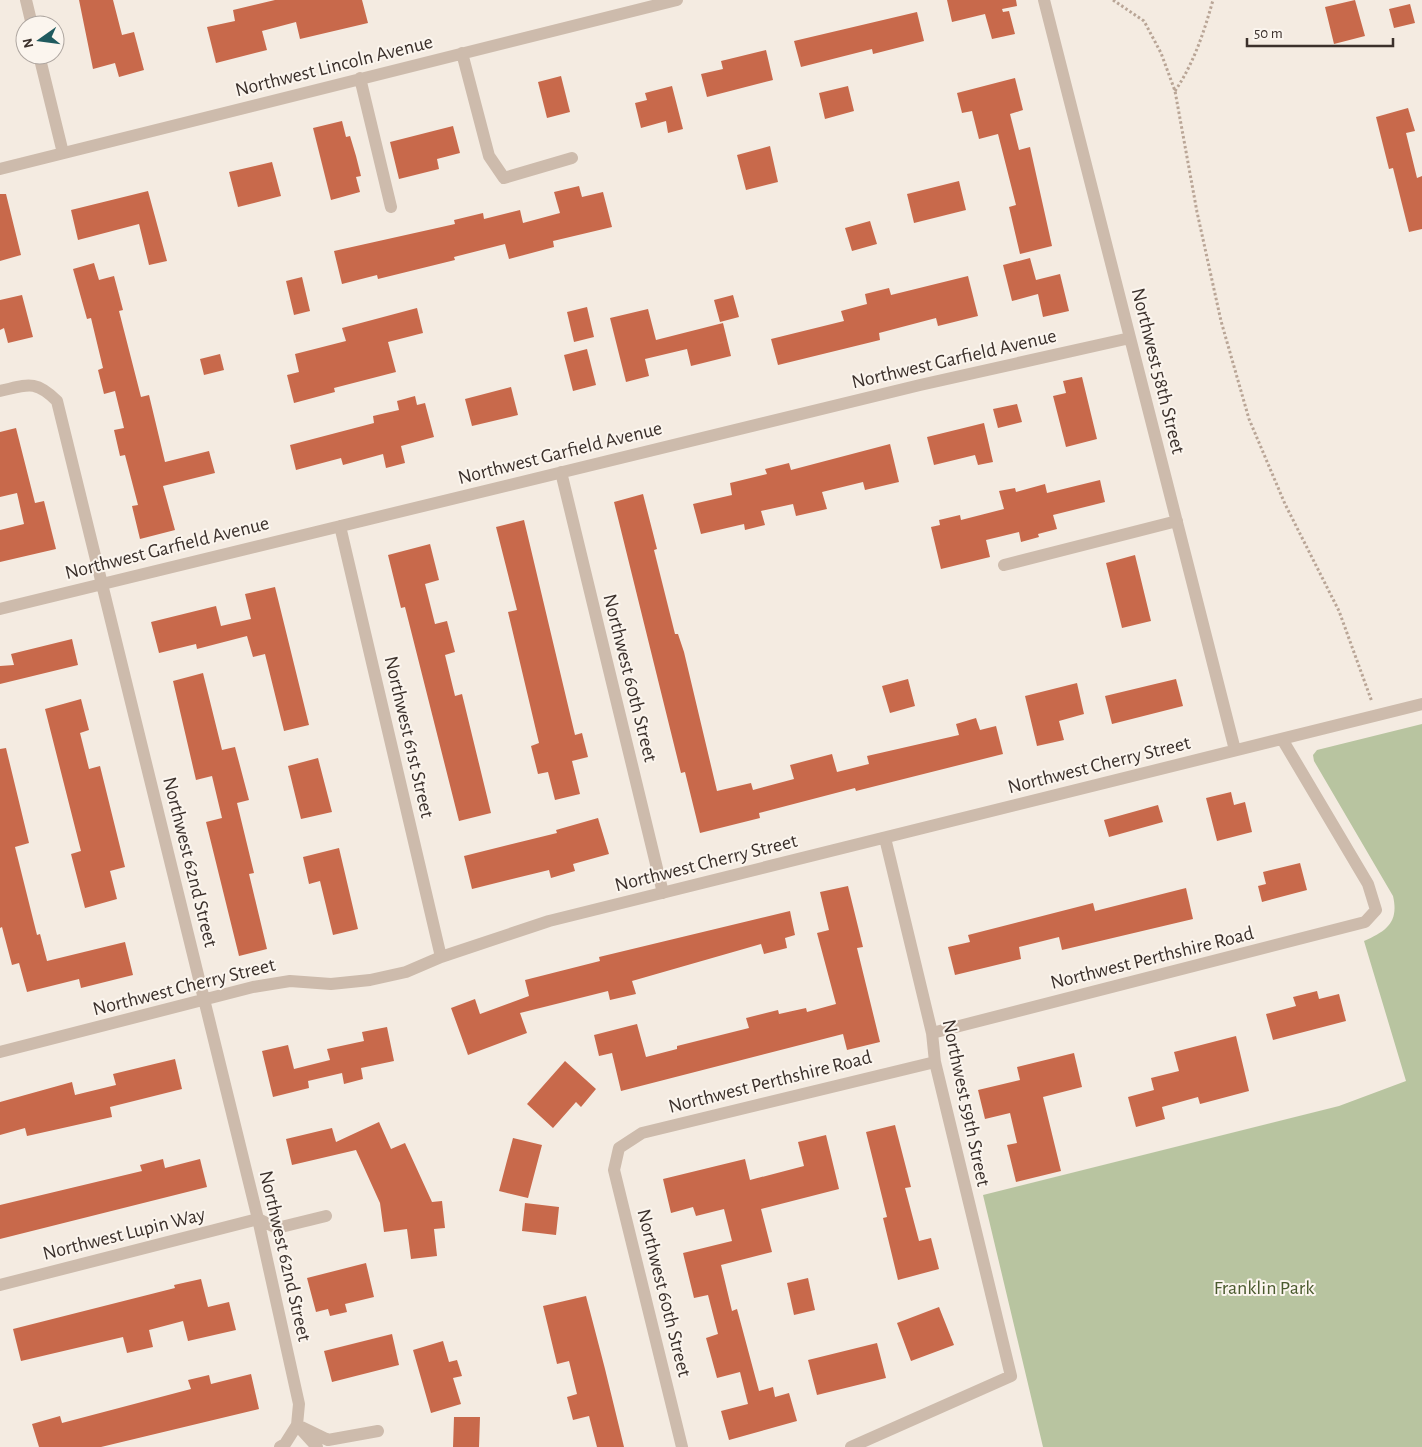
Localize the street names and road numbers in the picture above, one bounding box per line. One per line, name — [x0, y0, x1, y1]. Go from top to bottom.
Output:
street label: Northwest Lincoln Avenue — [233, 32, 435, 100]
street label: Northwest 58th Street — [1128, 286, 1188, 457]
street label: Northwest Garfield Avenue — [850, 326, 1058, 392]
street label: Northwest Garfield Avenue — [456, 418, 664, 488]
street label: Northwest Garfield Avenue — [63, 513, 271, 583]
street label: Northwest 60th Street — [599, 592, 661, 765]
street label: Northwest 61st Street — [381, 654, 438, 821]
street label: Northwest Cherry Street — [1006, 732, 1193, 797]
street label: Northwest 62nd Street — [159, 775, 221, 950]
street label: Northwest Cherry Street — [613, 830, 800, 895]
street label: Northwest Perthshire Road — [1048, 923, 1256, 993]
street label: Northwest Cherry Street — [91, 954, 278, 1019]
street label: Northwest 59th Street — [939, 1018, 994, 1189]
street label: Northwest Perthshire Road — [666, 1047, 874, 1117]
street label: Northwest 62nd Street — [256, 1169, 315, 1344]
street label: Northwest Lupin Way — [41, 1204, 208, 1264]
street label: Northwest 60th Street — [633, 1207, 695, 1380]

